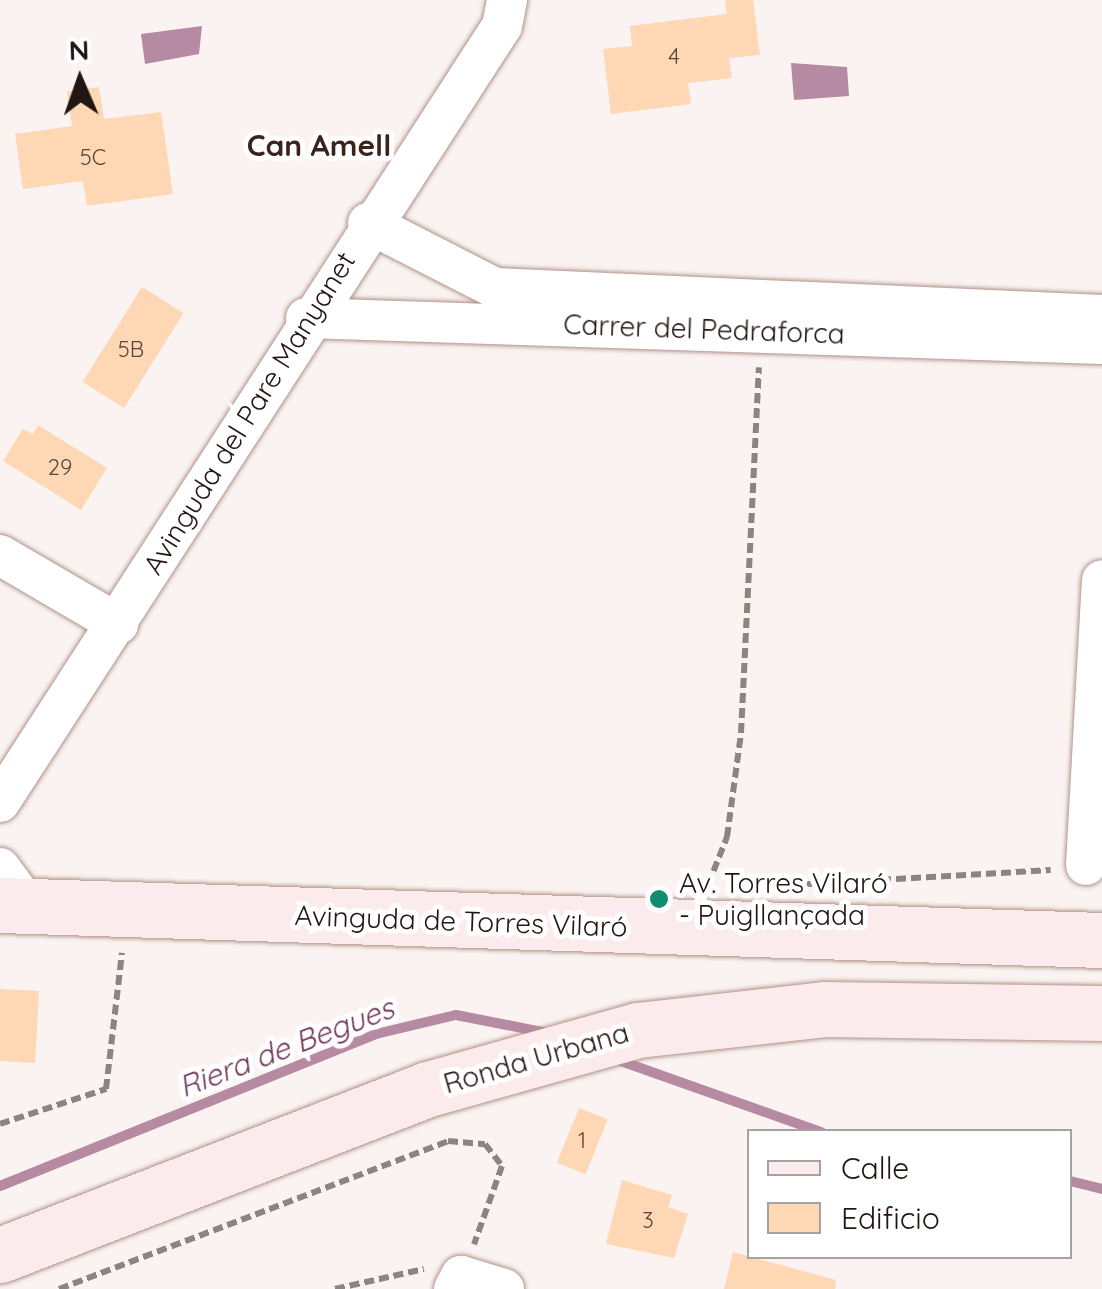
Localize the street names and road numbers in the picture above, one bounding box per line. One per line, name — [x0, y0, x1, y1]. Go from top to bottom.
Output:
street label: Avinguda del Pare Manyanet — [136, 246, 362, 580]
street label: Carrer del Pedraforca — [563, 307, 845, 351]
street label: Avinguda de Torres Vilaró — [294, 898, 628, 944]
street label: Ronda Urbana — [440, 1016, 632, 1100]

